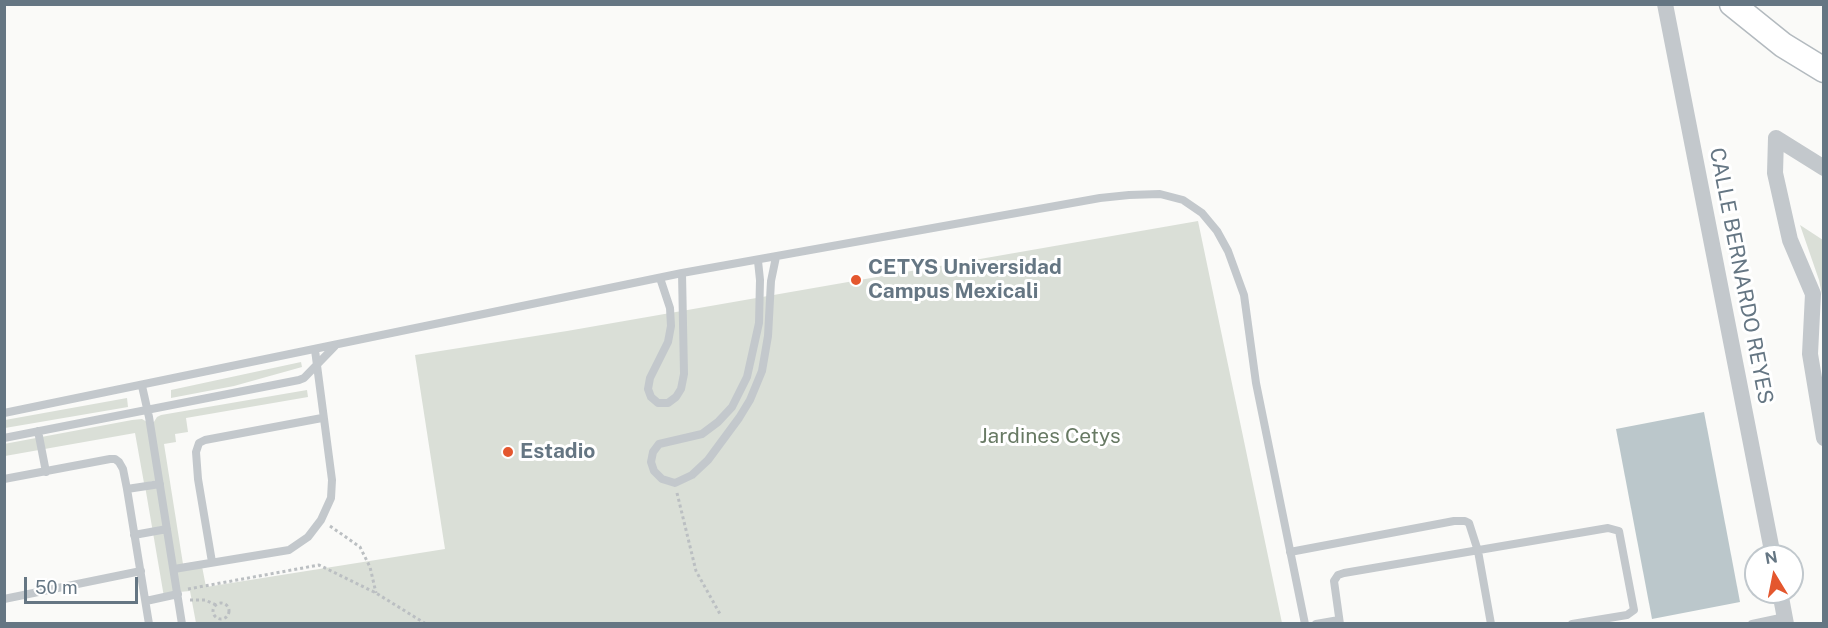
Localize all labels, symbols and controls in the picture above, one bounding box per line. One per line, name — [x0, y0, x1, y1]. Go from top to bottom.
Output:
street label: CALLE BERNARDO REYES — [1704, 146, 1778, 406]
place label: CETYS Universidad Campus Mexicali — [868, 255, 1062, 305]
marker: CETYS Universidad Campus Mexicali — [849, 273, 863, 287]
park label: Jardines Cetys — [979, 424, 1121, 450]
place label: Estadio — [520, 439, 595, 465]
marker: Estadio — [501, 445, 515, 459]
north arrow — [1744, 544, 1804, 604]
text: N — [1763, 547, 1779, 568]
scale bar — [27, 565, 141, 603]
text: 50 m — [35, 577, 78, 598]

